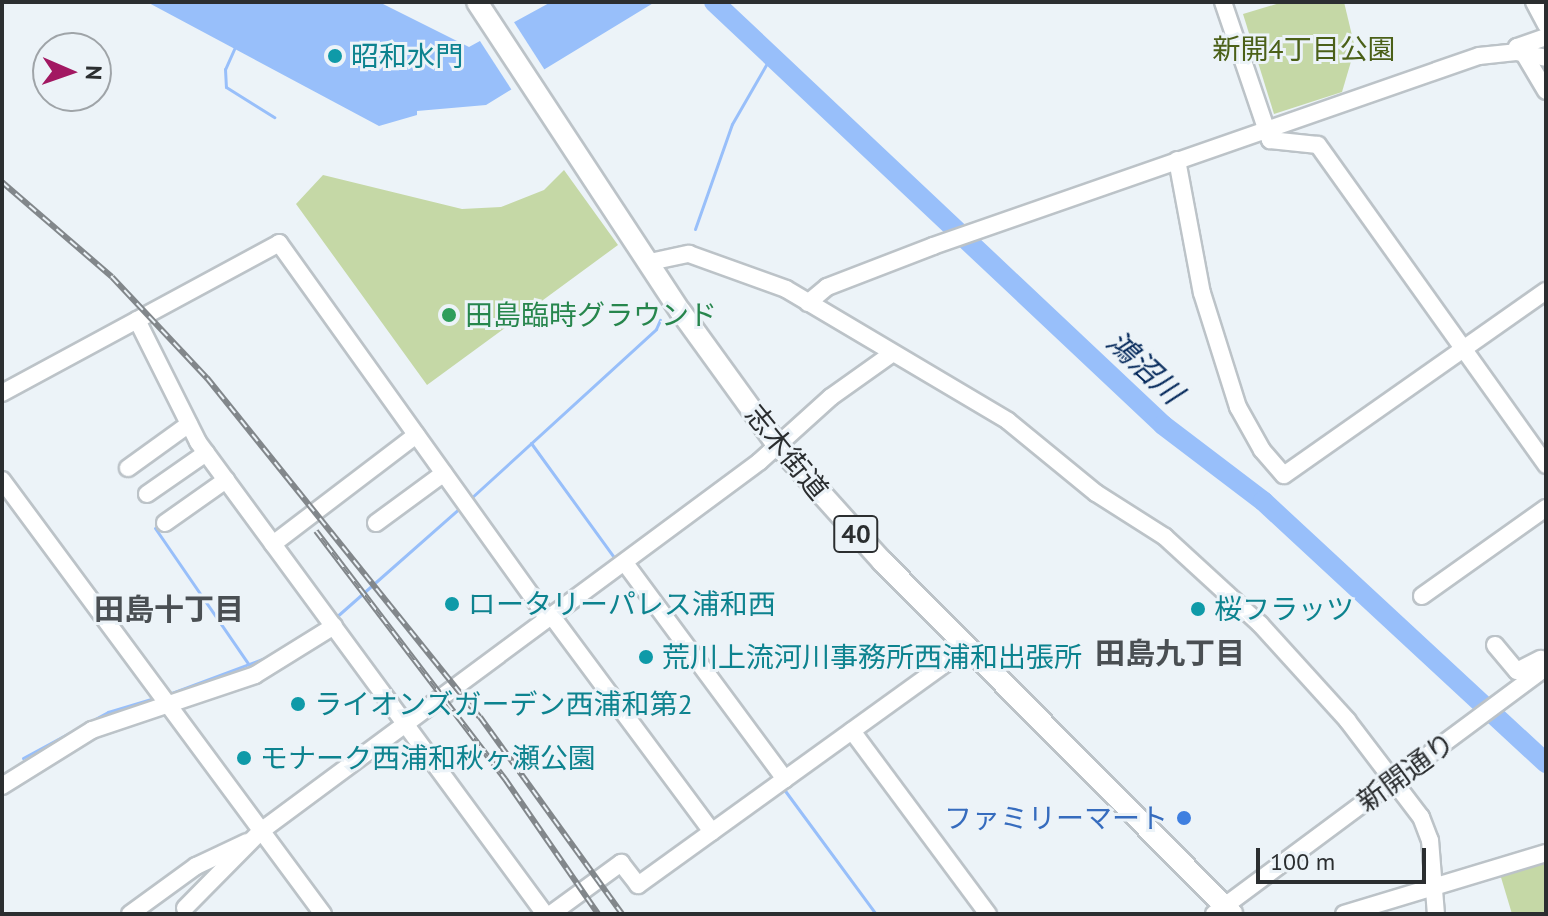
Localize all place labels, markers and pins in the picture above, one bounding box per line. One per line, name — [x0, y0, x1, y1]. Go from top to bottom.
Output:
place label: 昭和水門 — [351, 39, 463, 73]
marker: 昭和水門 — [326, 47, 344, 65]
place label: 田島臨時グラウンド — [465, 298, 717, 332]
marker: 田島臨時グラウンド — [440, 306, 458, 324]
place label: ロータリーパレス浦和西 — [468, 587, 776, 621]
place label: 桜フラッツ — [1214, 592, 1354, 626]
marker: ロータリーパレス浦和西 — [443, 595, 461, 613]
marker: 桜フラッツ — [1189, 600, 1207, 618]
place label: 荒川上流河川事務所西浦和出張所 — [662, 640, 1082, 674]
marker: 荒川上流河川事務所西浦和出張所 — [637, 648, 655, 666]
place label: ライオンズガーデン西浦和第2 — [314, 687, 693, 721]
marker: ライオンズガーデン西浦和第2 — [289, 695, 307, 713]
place label: モナーク西浦和秋ヶ瀬公園 — [260, 741, 596, 775]
marker: モナーク西浦和秋ヶ瀬公園 — [235, 749, 253, 767]
place label: ファミリーマート — [944, 801, 1168, 835]
marker: ファミリーマート — [1175, 809, 1193, 827]

